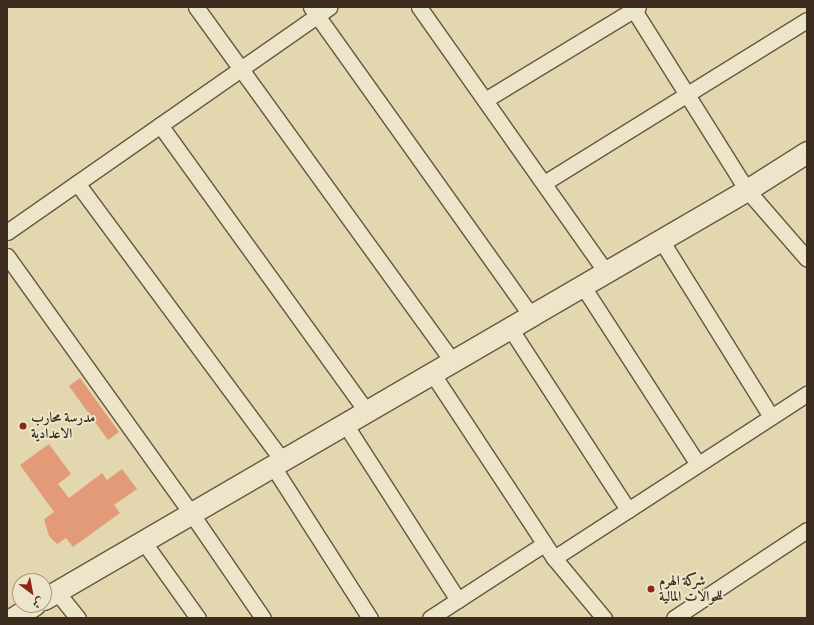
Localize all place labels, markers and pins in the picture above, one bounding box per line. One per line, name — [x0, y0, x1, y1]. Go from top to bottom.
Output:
place label: مدرسة محارب الاعدادية — [31, 410, 95, 442]
marker: مدرسة محارب الاعدادية — [18, 421, 28, 431]
place label: شركة الهرم للحوالات المالية — [659, 573, 723, 606]
marker: شركة الهرم للحوالات المالية — [646, 584, 656, 594]

